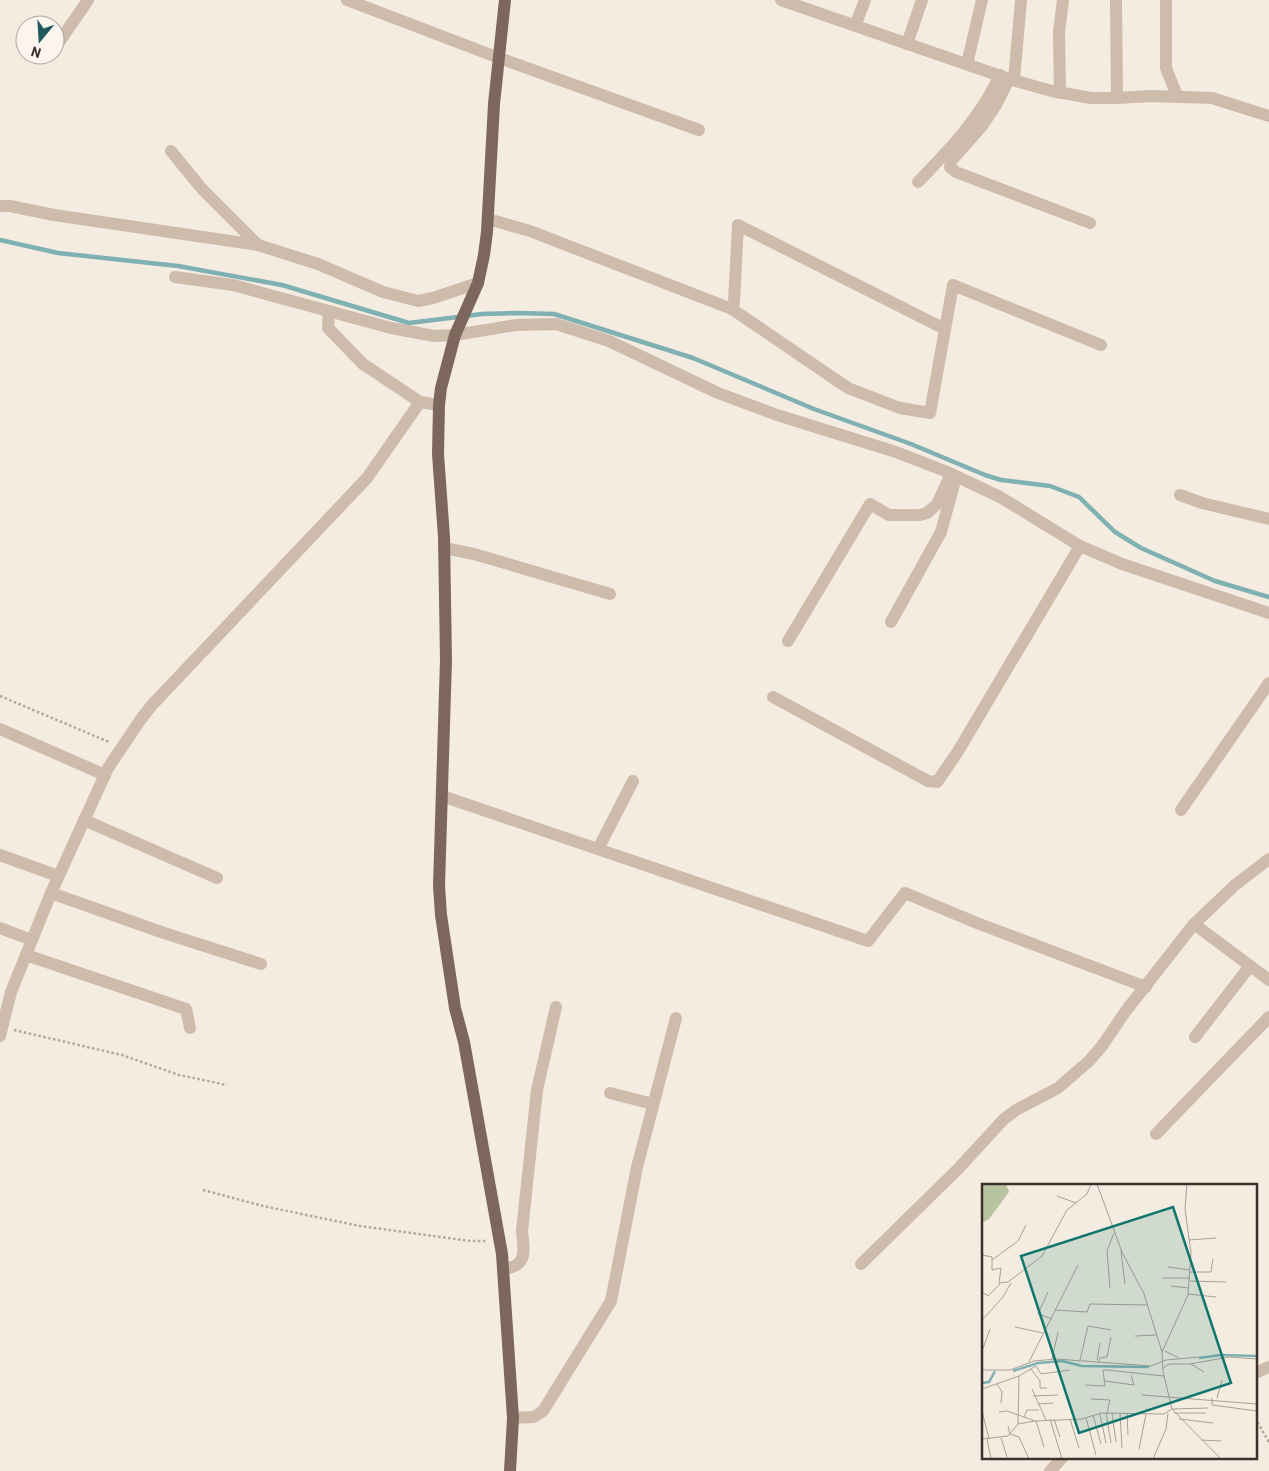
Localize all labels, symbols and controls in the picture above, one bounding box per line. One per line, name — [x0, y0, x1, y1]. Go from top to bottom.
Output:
north arrow — [15, 15, 65, 65]
text: N — [29, 43, 43, 62]
inset map — [982, 1184, 1256, 1458]

